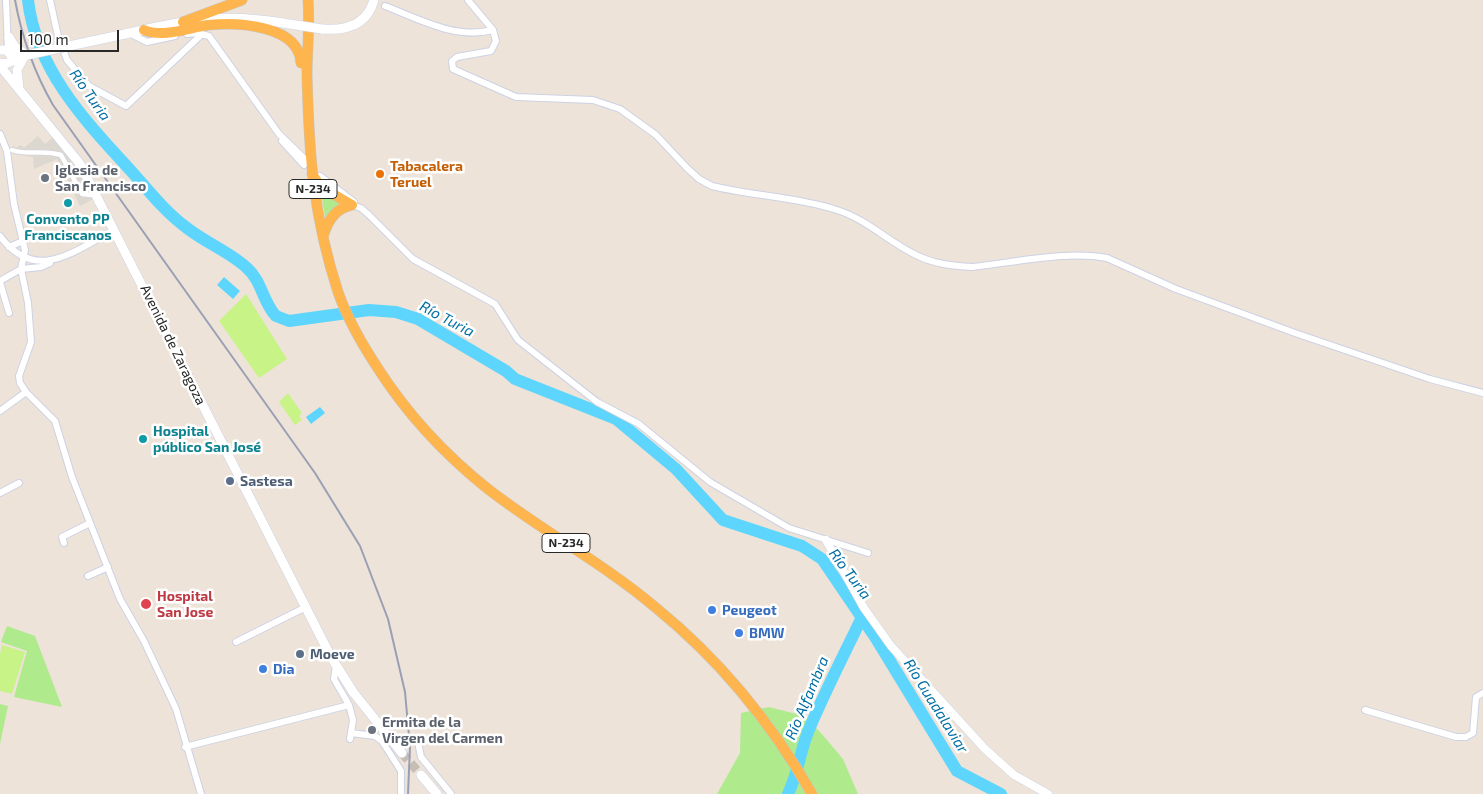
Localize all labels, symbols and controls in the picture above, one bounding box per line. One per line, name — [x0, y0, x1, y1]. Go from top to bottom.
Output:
scale bar — [22, 20, 121, 52]
text: 100 m — [28, 30, 69, 48]
water label: Río Turia — [66, 66, 114, 124]
place label: Tabacalera Teruel — [390, 158, 463, 190]
place label: Iglesia de San Francisco — [55, 162, 146, 194]
marker: Tabacalera Teruel — [374, 168, 386, 180]
marker: Iglesia de San Francisco — [39, 172, 51, 184]
road number: N-234 — [289, 180, 337, 198]
marker: Convento PP Franciscanos — [62, 197, 74, 209]
place label: Convento PP Franciscanos — [24, 211, 112, 243]
street label: Avenida de Zaragoza — [137, 282, 209, 408]
water label: Río Turia — [417, 297, 477, 341]
place label: Hospital público San José — [153, 423, 261, 456]
marker: Hospital público San José — [137, 433, 149, 445]
place label: Sastesa — [240, 473, 293, 489]
marker: Sastesa — [224, 475, 236, 487]
road number: N-234 — [542, 534, 590, 552]
water label: Río Turia — [825, 545, 875, 603]
place label: Hospital San Jose — [157, 588, 213, 620]
marker: Hospital San Jose — [139, 597, 153, 611]
place label: Peugeot — [722, 602, 777, 618]
marker: Peugeot — [706, 604, 718, 616]
place label: BMW — [749, 625, 784, 641]
marker: BMW — [733, 627, 745, 639]
place label: Moeve — [310, 646, 355, 662]
marker: Moeve — [294, 648, 306, 660]
water label: Río Alfambra — [781, 654, 833, 742]
water label: Río Guadalaviar — [900, 656, 972, 756]
place label: Dia — [273, 661, 294, 677]
marker: Dia — [257, 663, 269, 675]
place label: Ermita de la Virgen del Carmen — [382, 714, 503, 746]
marker: Ermita de la Virgen del Carmen — [366, 724, 378, 736]

